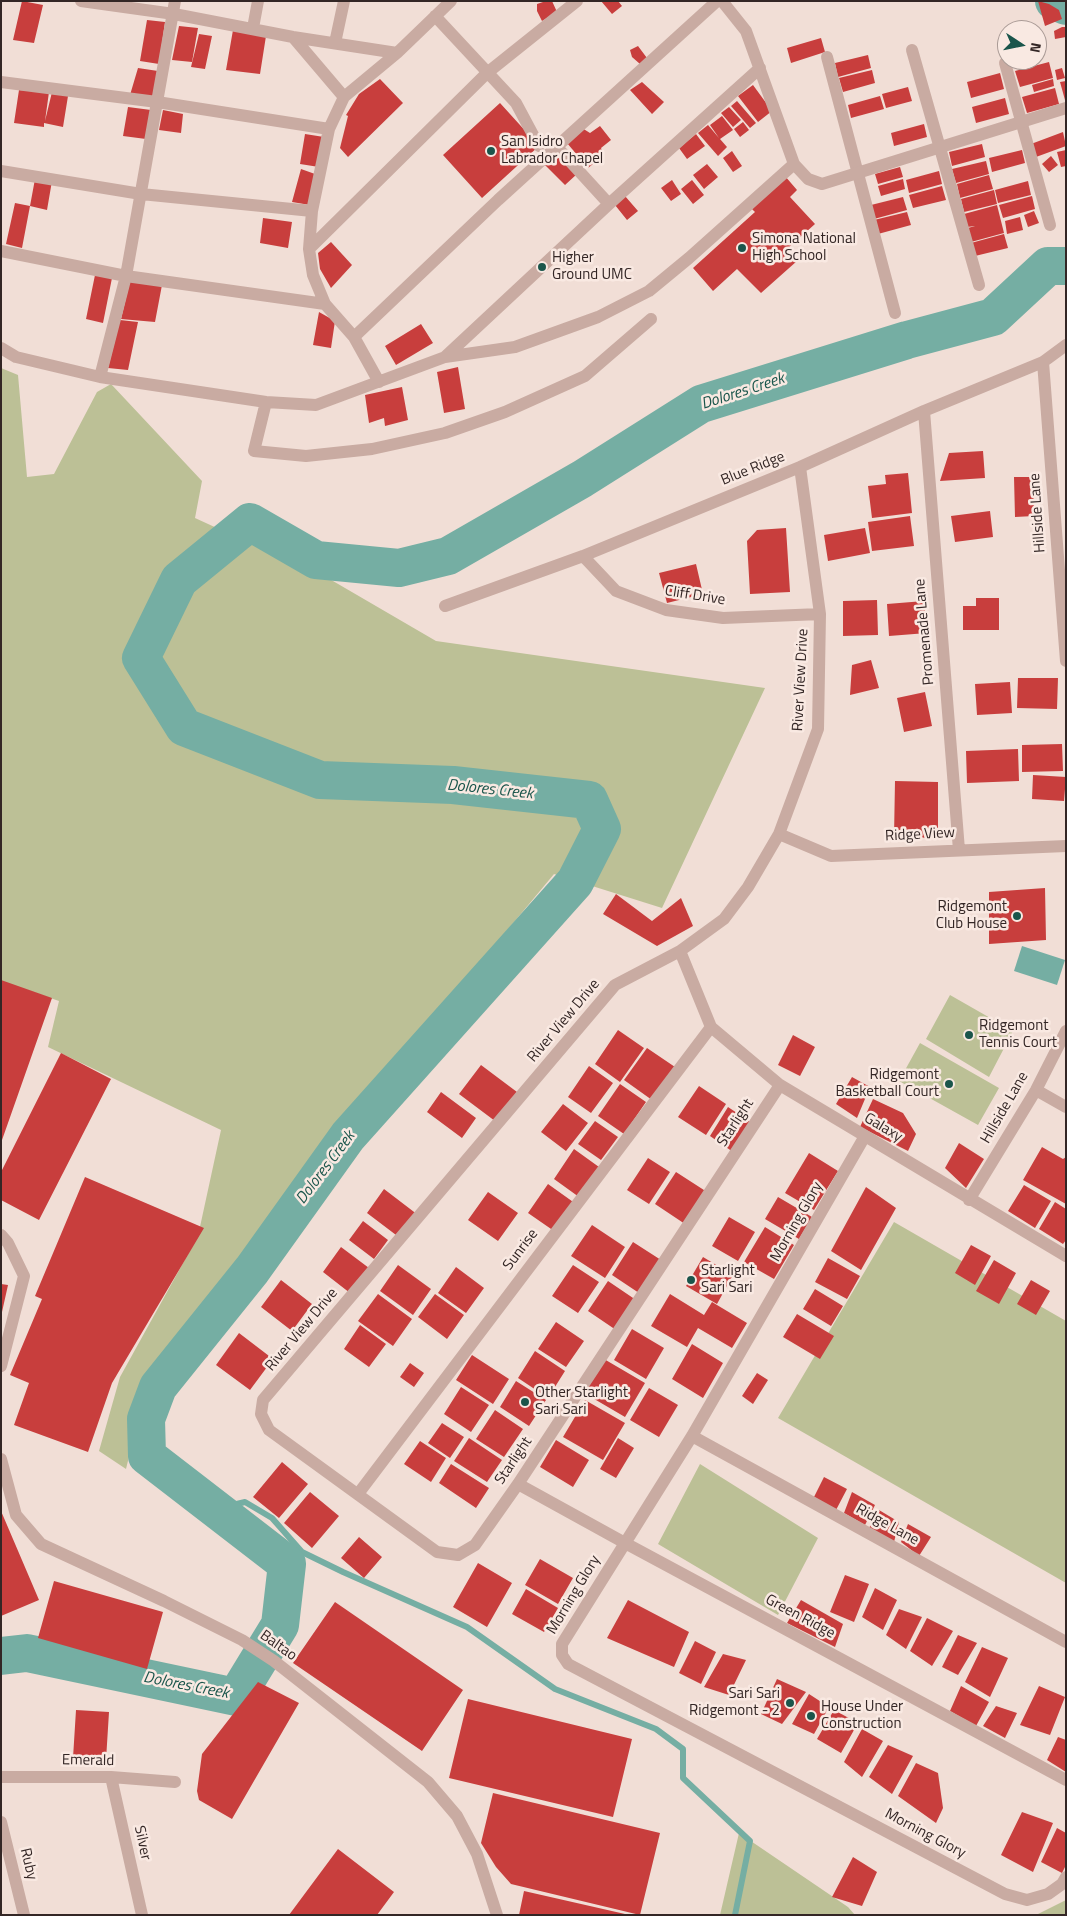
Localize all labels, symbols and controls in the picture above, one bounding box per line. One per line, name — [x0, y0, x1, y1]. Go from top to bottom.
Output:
north arrow — [997, 20, 1047, 70]
text: N — [1025, 41, 1047, 55]
place label: San Isidro Labrador Chapel — [501, 133, 603, 168]
marker: San Isidro Labrador Chapel — [485, 145, 497, 157]
place label: Simona National High School — [752, 230, 856, 265]
marker: Simona National High School — [736, 242, 748, 254]
place label: Higher Ground UMC — [552, 249, 632, 284]
marker: Higher Ground UMC — [536, 261, 548, 273]
water label: Dolores Creek — [699, 370, 787, 414]
street label: Blue Ridge — [718, 448, 788, 490]
street label: Hillside Lane — [1026, 473, 1050, 553]
street label: Promenade Lane — [911, 578, 939, 686]
street label: Cliff Drive — [663, 582, 727, 610]
street label: River View Drive — [789, 628, 813, 732]
water label: Dolores Creek — [446, 776, 534, 804]
street label: Ridge View — [885, 824, 955, 846]
place label: Ridgemont Club House — [936, 898, 1007, 933]
marker: Ridgemont Club House — [1011, 910, 1023, 922]
street label: River View Drive — [524, 976, 604, 1066]
place label: Ridgemont Tennis Court — [979, 1017, 1057, 1052]
marker: Ridgemont Tennis Court — [963, 1029, 975, 1041]
place label: Ridgemont Basketball Court — [836, 1066, 939, 1101]
street label: Hillside Lane — [977, 1069, 1033, 1147]
marker: Ridgemont Basketball Court — [943, 1078, 955, 1090]
street label: Starlight — [714, 1096, 758, 1150]
street label: Galaxy — [860, 1110, 906, 1146]
water label: Dolores Creek — [292, 1128, 360, 1208]
street label: Morning Glory — [767, 1179, 827, 1265]
street label: Sunrise — [500, 1226, 542, 1274]
place label: Starlight Sari Sari — [701, 1262, 755, 1297]
marker: Starlight Sari Sari — [685, 1274, 697, 1286]
street label: River View Drive — [262, 1285, 342, 1375]
place label: Other Starlight Sari Sari — [535, 1384, 628, 1419]
marker: Other Starlight Sari Sari — [519, 1396, 531, 1408]
street label: Starlight — [492, 1434, 536, 1488]
street label: Ridge Lane — [852, 1500, 922, 1550]
street label: Morning Glory — [543, 1552, 605, 1638]
street label: Green Ridge — [762, 1591, 838, 1643]
street label: Baltao — [256, 1627, 300, 1665]
water label: Dolores Creek — [142, 1668, 230, 1704]
place label: Sari Sari Ridgemont - 2 — [689, 1685, 780, 1720]
marker: Sari Sari Ridgemont - 2 — [784, 1697, 796, 1709]
place label: House Under Construction — [821, 1698, 903, 1733]
marker: House Under Construction — [805, 1710, 817, 1722]
street label: Emerald — [62, 1752, 114, 1770]
street label: Morning Glory — [881, 1805, 969, 1863]
street label: Silver — [130, 1824, 154, 1862]
street label: Ruby — [16, 1846, 40, 1882]

